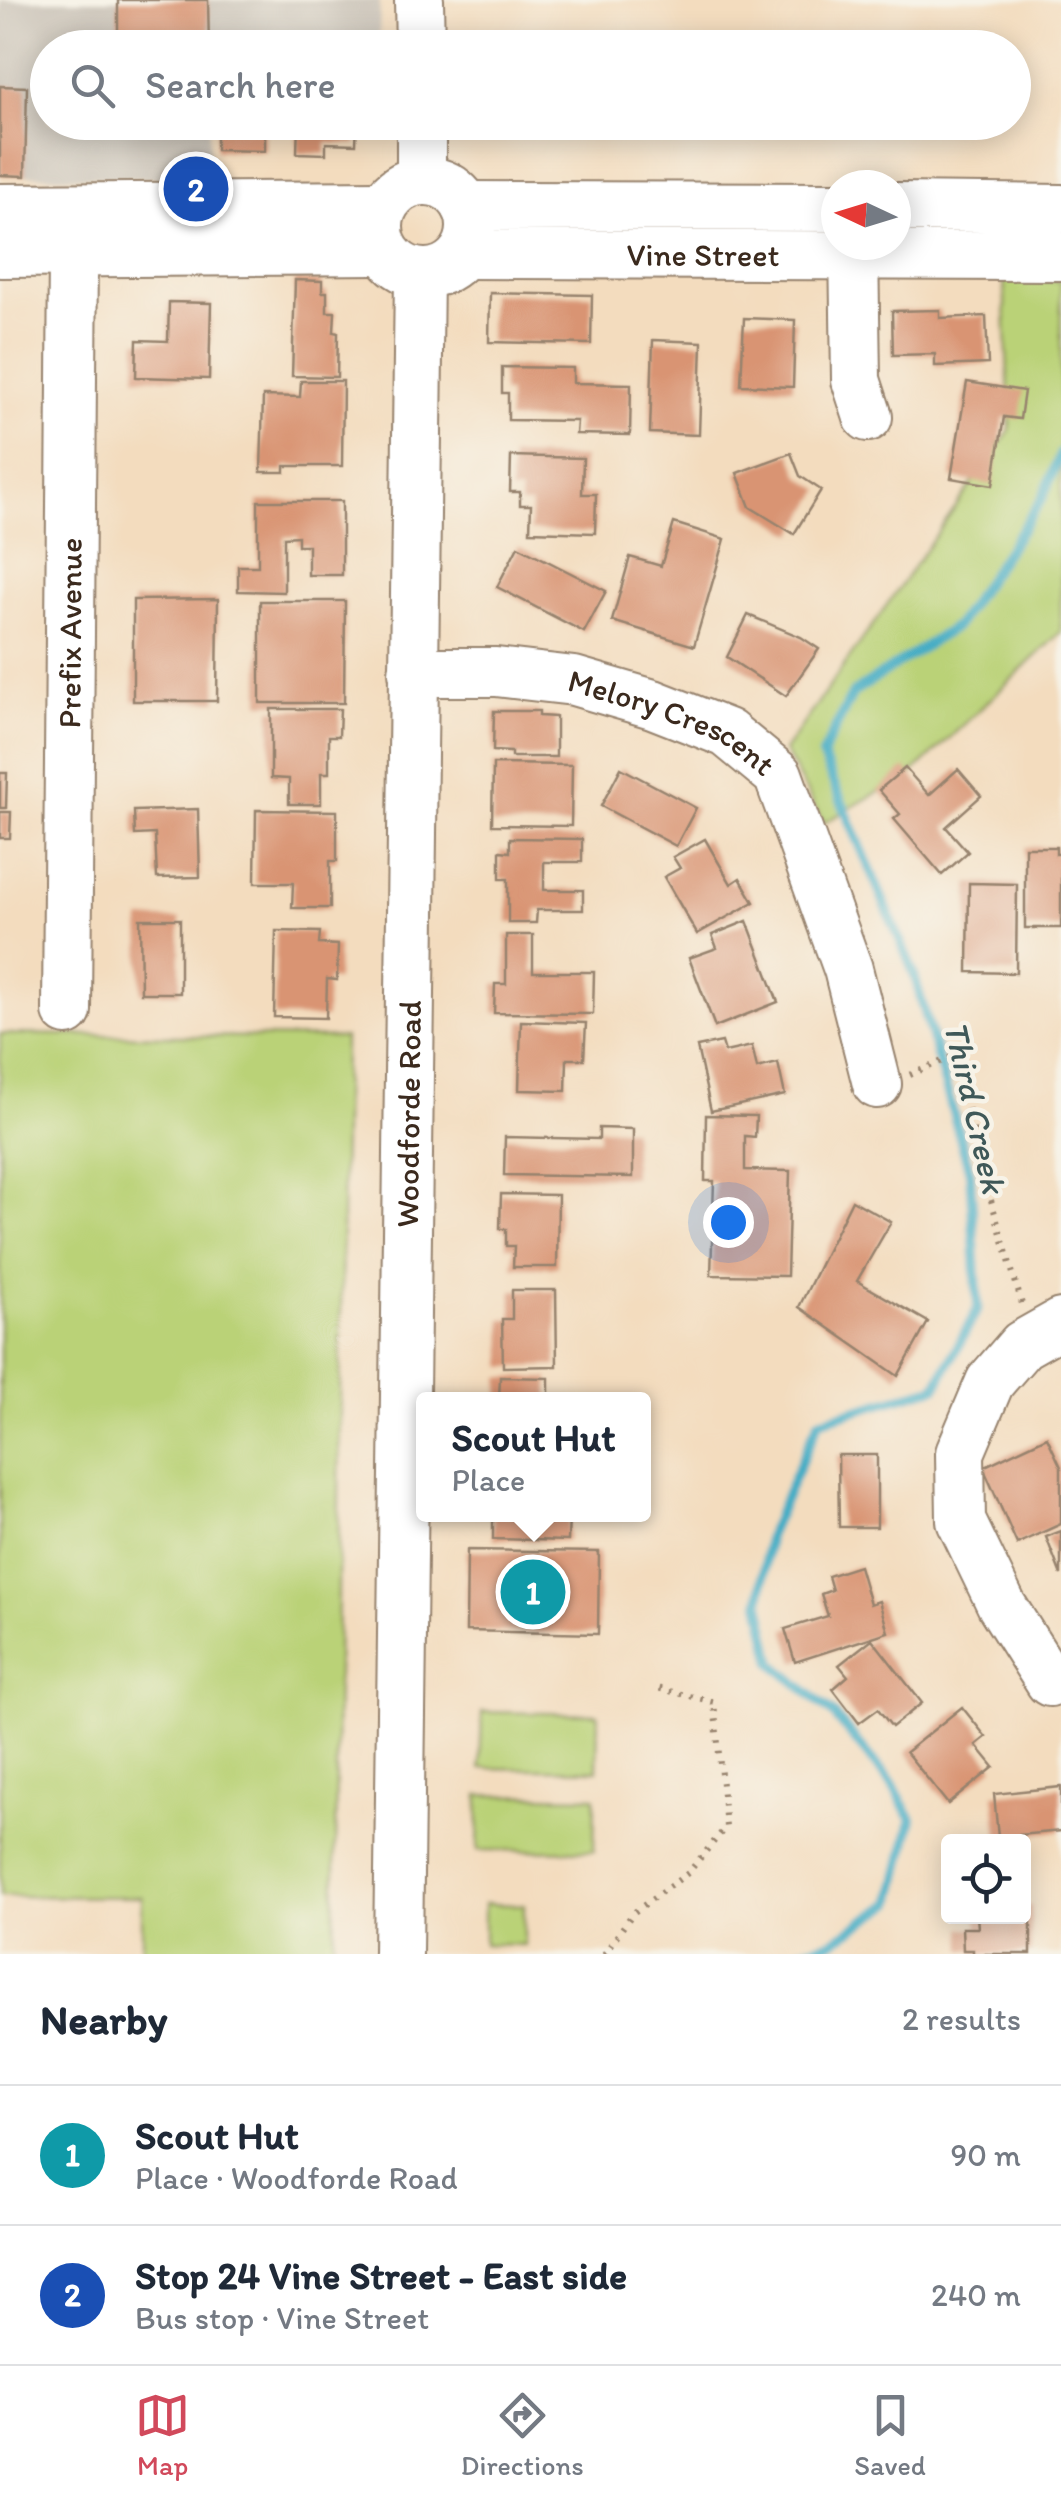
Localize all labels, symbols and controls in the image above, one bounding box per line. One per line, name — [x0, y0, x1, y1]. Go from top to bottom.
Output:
search box — [30, 30, 1031, 140]
icon: search — [65, 58, 120, 113]
text: Search here — [145, 62, 336, 108]
pin: 2 — [164, 152, 228, 226]
north arrow — [821, 170, 911, 260]
street label: Vine Street — [626, 236, 780, 274]
street label: Prefix Avenue — [50, 538, 90, 728]
street label: Melory Crescent — [564, 661, 783, 783]
street label: Woodforde Road — [388, 1000, 429, 1228]
water label: Third Creek — [935, 1017, 1016, 1199]
your location — [703, 1197, 754, 1248]
popup — [416, 1392, 651, 1522]
text: Scout Hut — [452, 1415, 615, 1461]
text: Place — [452, 1461, 525, 1499]
pin: 1 — [500, 1554, 566, 1630]
map controls — [941, 1834, 1031, 1924]
button: locate — [941, 1834, 1031, 1924]
text: Nearby — [40, 1994, 167, 2045]
text: 2 results — [902, 2000, 1021, 2038]
text: Scout Hut — [135, 2113, 299, 2159]
text: 1 — [65, 2136, 80, 2174]
text: 90 m — [950, 2136, 1021, 2174]
text: Place · Woodforde Road — [135, 2159, 458, 2197]
text: Stop 24 Vine Street - East side — [135, 2253, 627, 2299]
text: 2 — [64, 2276, 81, 2314]
text: 240 m — [931, 2276, 1021, 2314]
text: Bus stop · Vine Street — [135, 2299, 429, 2337]
tab: Map — [135, 2388, 190, 2482]
tab: Directions — [461, 2388, 584, 2482]
tab: Saved — [854, 2388, 926, 2482]

